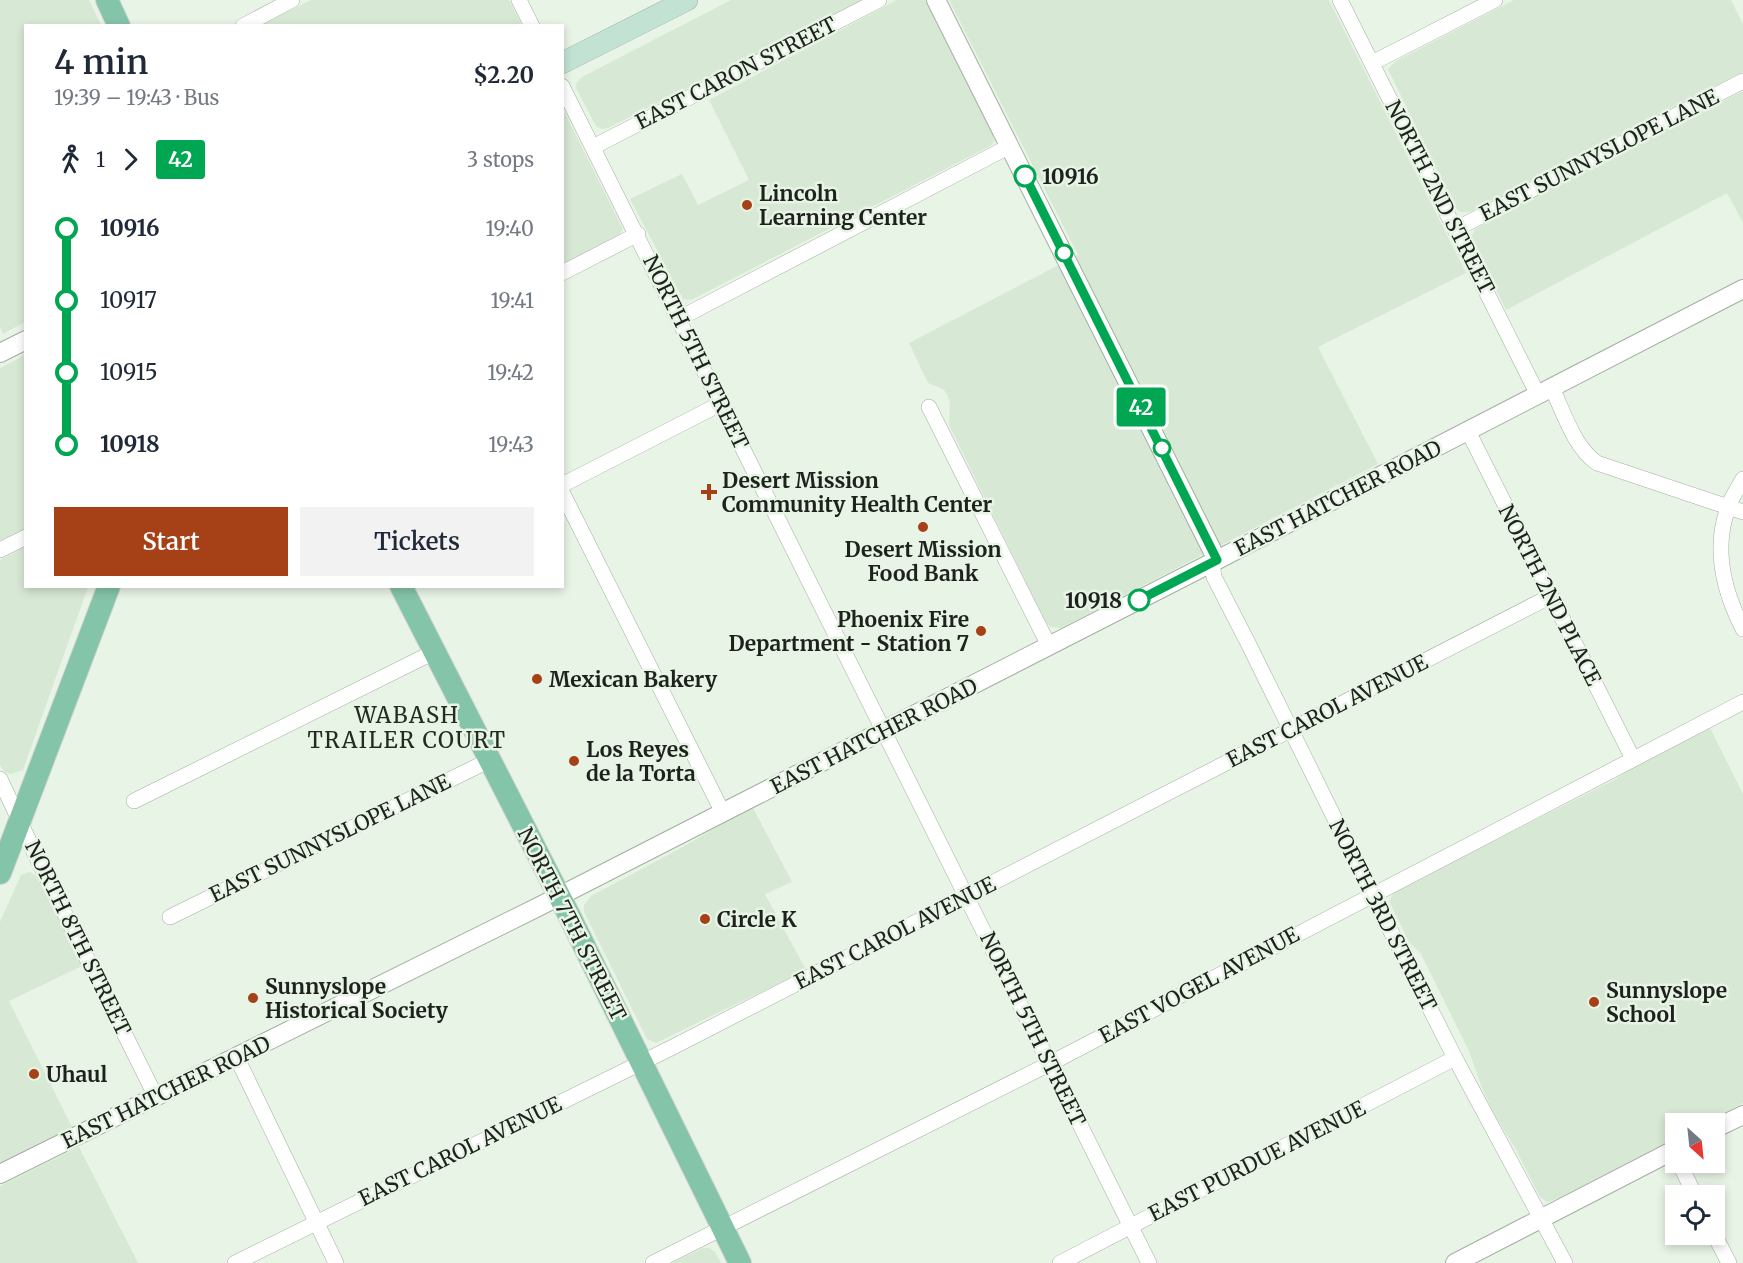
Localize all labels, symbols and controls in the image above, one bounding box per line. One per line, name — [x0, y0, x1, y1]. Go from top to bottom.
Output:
street label: EAST CARON STREET — [631, 10, 841, 135]
text: 4 min — [54, 42, 148, 83]
text: $2.20 — [473, 61, 534, 89]
street label: EAST SUNNYSLOPE LANE — [1475, 83, 1724, 227]
text: 19:39 – 19:43 · Bus — [54, 85, 219, 110]
street label: NORTH 2ND STREET — [1379, 96, 1501, 299]
icon: walk — [54, 143, 87, 176]
icon: forward — [114, 143, 147, 176]
text: 42 — [168, 146, 193, 173]
text: 1 — [96, 147, 105, 172]
text: 3 stops — [467, 147, 534, 172]
place label: 10916 — [1042, 163, 1099, 190]
marker: 10916 — [1014, 165, 1036, 187]
place label: Lincoln Learning Center — [759, 180, 927, 231]
marker: Lincoln Learning Center — [740, 198, 754, 212]
text: 10916 — [100, 214, 159, 242]
text: 19:40 — [485, 216, 534, 241]
unlabelled marker — [1055, 244, 1073, 262]
street label: NORTH 5TH STREET — [637, 250, 755, 454]
text: 10917 — [100, 286, 157, 314]
text: 19:41 — [490, 288, 534, 313]
text: 10915 — [100, 358, 158, 386]
text: 19:42 — [487, 360, 534, 385]
line badge: 42 — [1114, 388, 1168, 426]
text: 42 — [1129, 394, 1153, 421]
text: 10918 — [100, 430, 160, 458]
text: 19:43 — [488, 432, 534, 457]
street label: EAST HATCHER ROAD — [1230, 434, 1446, 562]
unlabelled marker — [1153, 439, 1171, 457]
place label: Desert Mission Community Health Center — [722, 467, 993, 518]
marker: Desert Mission Community Health Center — [700, 483, 718, 501]
street label: NORTH 2ND PLACE — [1493, 500, 1608, 691]
button: Start — [54, 507, 288, 576]
button: Tickets — [300, 507, 534, 576]
marker: Desert Mission Food Bank — [916, 520, 930, 534]
place label: Desert Mission Food Bank — [845, 536, 1001, 587]
place label: 10918 — [1065, 587, 1122, 614]
marker: 10918 — [1128, 589, 1150, 611]
place label: Phoenix Fire Department - Station 7 — [728, 606, 969, 657]
marker: Phoenix Fire Department - Station 7 — [974, 624, 988, 638]
street label: EAST CAROL AVENUE — [1222, 648, 1433, 773]
place label: Mexican Bakery — [549, 666, 718, 693]
marker: Mexican Bakery — [530, 672, 544, 686]
street label: EAST HATCHER ROAD — [766, 672, 982, 800]
district label: WABASH TRAILER COURT — [307, 701, 507, 754]
place label: Los Reyes de la Torta — [586, 736, 696, 787]
marker: Los Reyes de la Torta — [567, 754, 581, 768]
street label: EAST SUNNYSLOPE LANE — [205, 768, 455, 908]
street label: NORTH 3RD STREET — [1323, 815, 1443, 1016]
street label: NORTH 7TH STREET — [512, 823, 633, 1026]
street label: NORTH 8TH STREET — [19, 836, 137, 1040]
street label: EAST CAROL AVENUE — [790, 870, 1001, 995]
place label: Circle K — [717, 906, 797, 933]
marker: Circle K — [698, 912, 712, 926]
street label: EAST VOGEL AVENUE — [1094, 920, 1304, 1049]
street label: NORTH 5TH STREET — [974, 927, 1092, 1131]
place label: Sunnyslope Historical Society — [265, 973, 448, 1024]
place label: Sunnyslope School — [1606, 977, 1727, 1028]
marker: Sunnyslope Historical Society — [246, 991, 260, 1005]
marker: Sunnyslope School — [1587, 995, 1601, 1009]
street label: EAST HATCHER ROAD — [57, 1030, 275, 1154]
place label: Uhaul — [46, 1061, 107, 1088]
marker: Uhaul — [27, 1067, 41, 1081]
street label: EAST CAROL AVENUE — [354, 1090, 566, 1212]
street label: EAST PURDUE AVENUE — [1144, 1094, 1370, 1227]
north arrow — [1665, 1113, 1725, 1173]
map controls — [1665, 1113, 1725, 1245]
button: locate — [1665, 1185, 1725, 1245]

